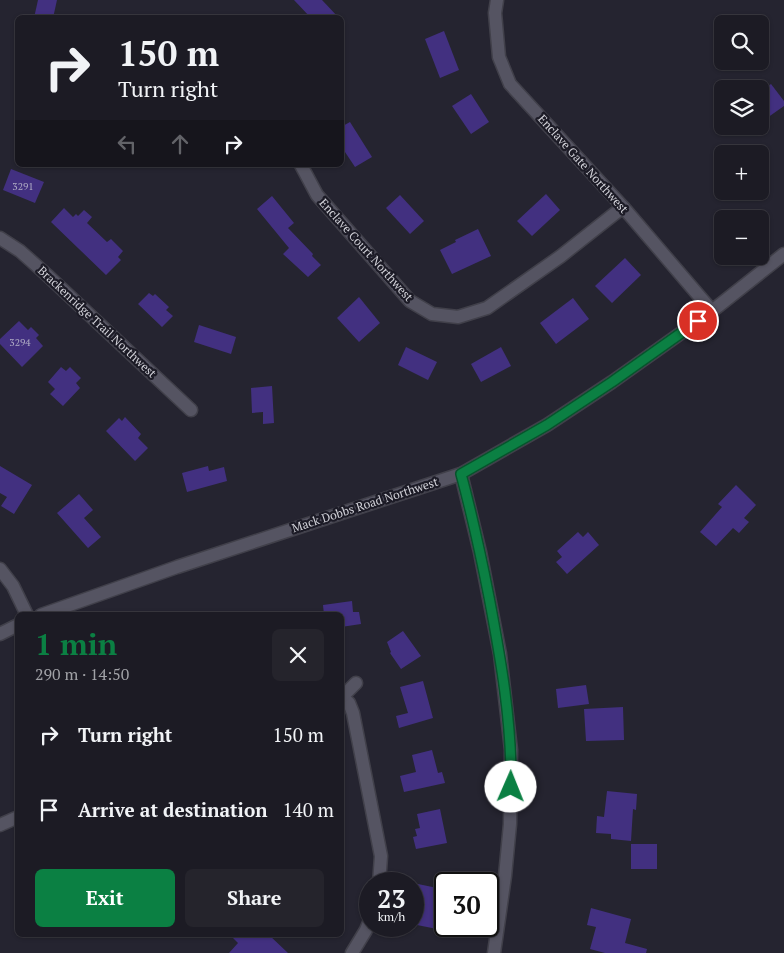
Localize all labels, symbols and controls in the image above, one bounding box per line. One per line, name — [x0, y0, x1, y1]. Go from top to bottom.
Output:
map controls — [714, 15, 769, 265]
button: search — [714, 15, 769, 70]
text: 150 m — [118, 30, 219, 76]
icon: right — [35, 35, 100, 100]
text: Turn right — [118, 74, 218, 103]
button: layers — [714, 80, 769, 135]
street label: Enclave Gate Northwest — [535, 111, 632, 217]
icon: left — [113, 130, 141, 158]
icon: ahead — [166, 130, 194, 158]
icon: right — [219, 130, 247, 158]
button: + — [714, 145, 769, 200]
house number: 3291 — [12, 180, 34, 193]
street label: Enclave Court Northwest — [316, 195, 417, 304]
button: − — [714, 210, 769, 265]
street label: Brackenridge Trail Northwest — [35, 263, 160, 381]
pin — [677, 300, 719, 342]
icon: arrive — [684, 307, 712, 335]
house number: 3294 — [9, 336, 31, 349]
street label: Mack Dobbs Road Northwest — [290, 474, 440, 535]
text: 1 min — [35, 624, 117, 664]
button: close — [272, 629, 324, 681]
text: 290 m · 14:50 — [35, 663, 129, 685]
icon: right — [35, 721, 63, 749]
text: Turn right — [78, 722, 172, 747]
text: 150 m — [273, 722, 324, 747]
position arrow — [484, 760, 536, 812]
icon: arrive — [35, 796, 63, 824]
text: Arrive at destination — [78, 797, 267, 822]
text: 140 m — [282, 797, 334, 822]
button: Exit — [35, 869, 175, 927]
button: Share — [185, 869, 324, 927]
speed limit sign: 30 — [434, 872, 499, 937]
text: 23 — [377, 882, 406, 915]
text: km/h — [378, 909, 405, 924]

